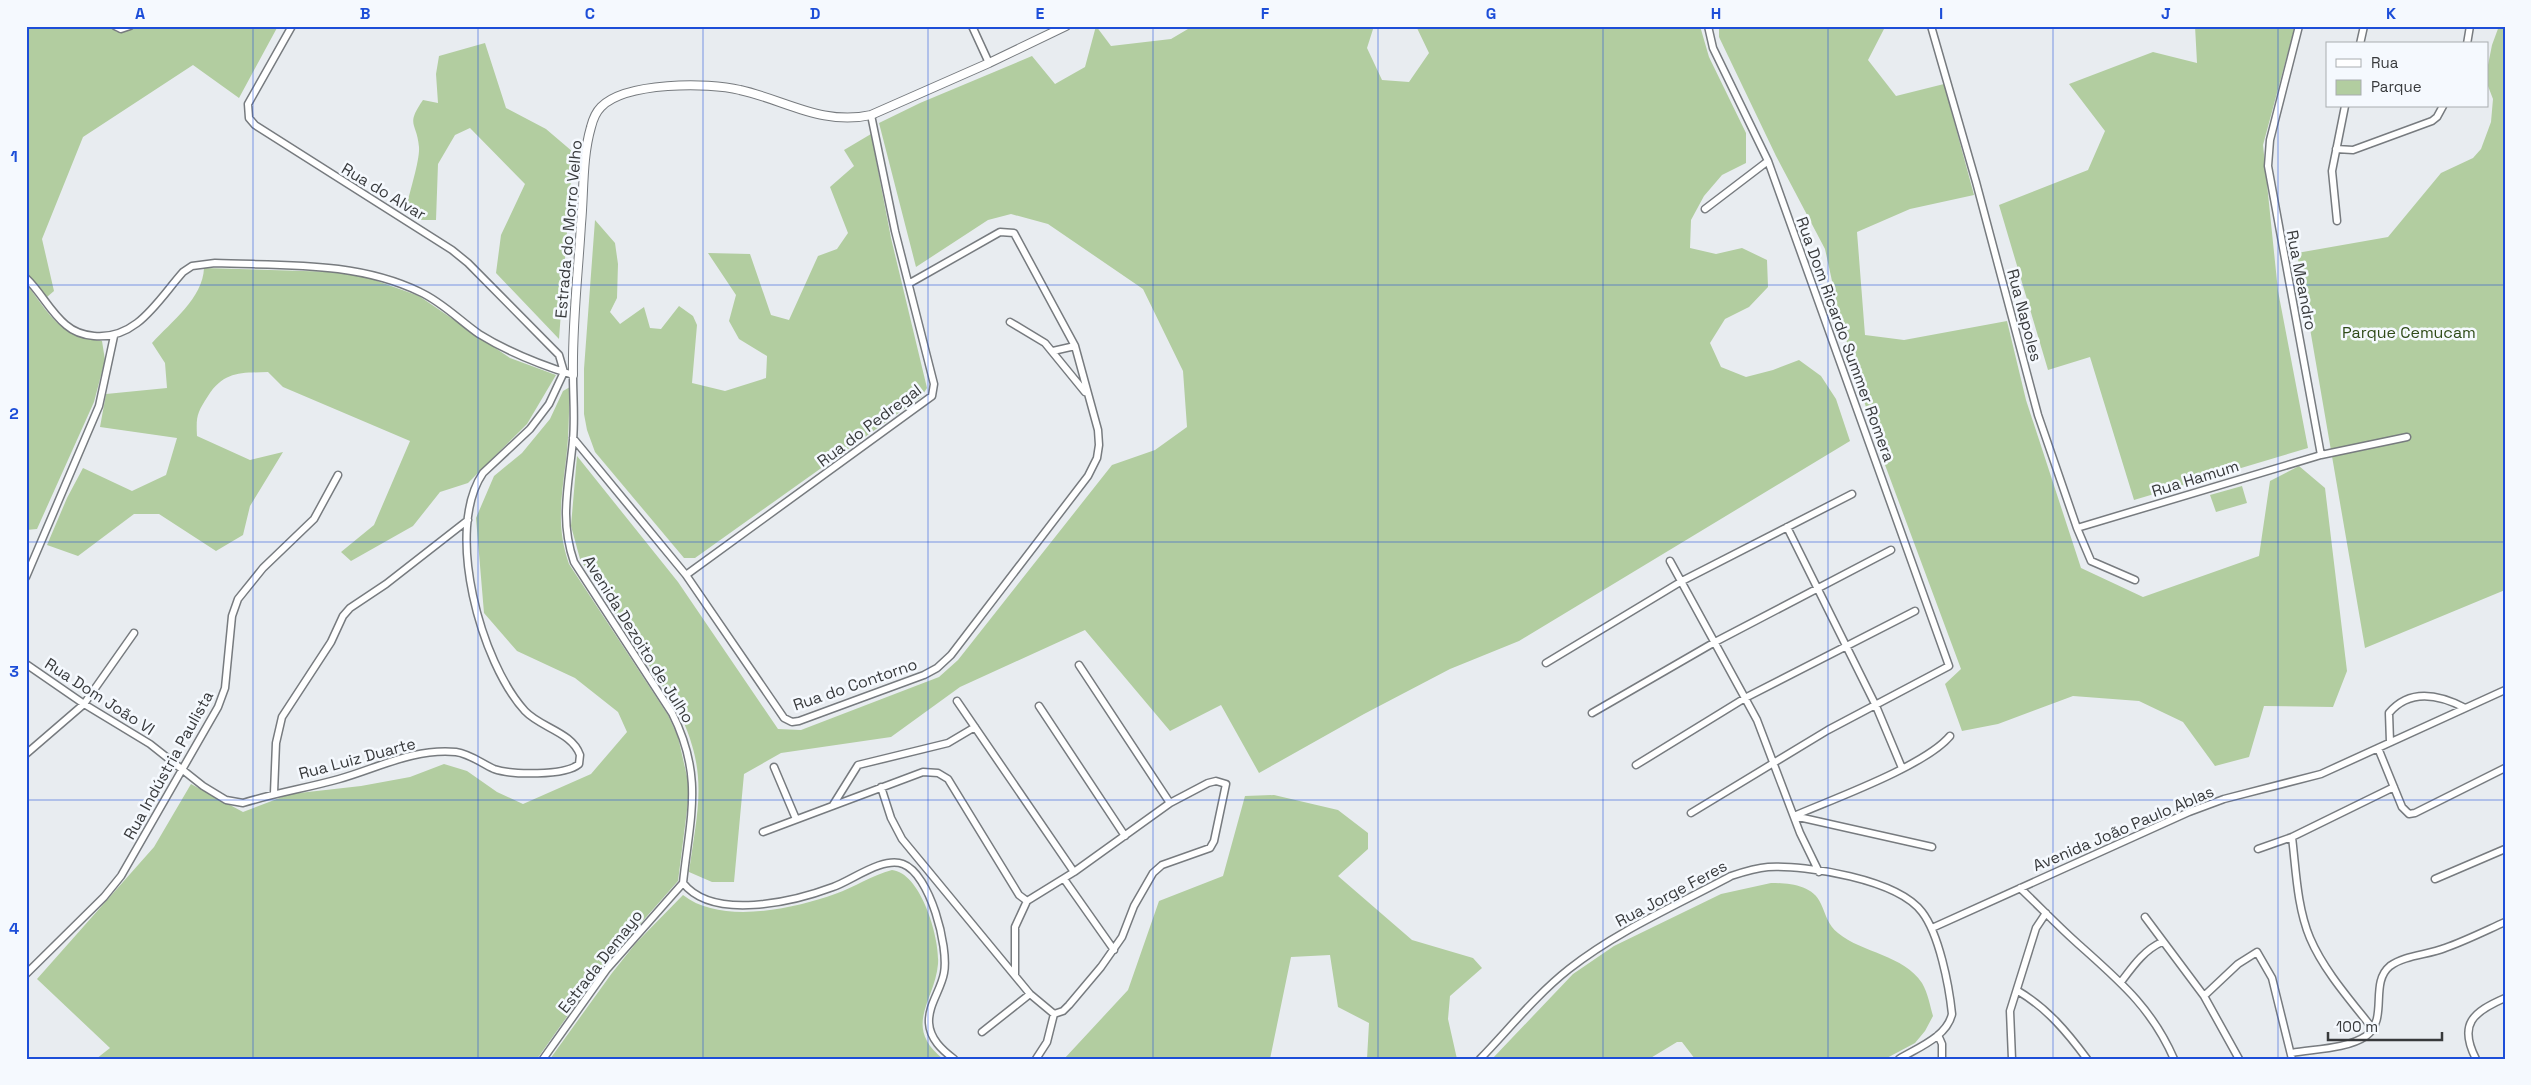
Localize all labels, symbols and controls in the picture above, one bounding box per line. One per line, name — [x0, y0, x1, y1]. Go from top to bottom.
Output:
text: A — [135, 3, 145, 24]
text: B — [360, 3, 370, 24]
text: C — [585, 3, 595, 24]
text: D — [810, 3, 820, 24]
text: E — [1036, 3, 1045, 24]
text: F — [1261, 3, 1270, 24]
text: G — [1486, 3, 1496, 24]
text: H — [1711, 3, 1721, 24]
text: I — [1939, 3, 1943, 24]
text: J — [2161, 3, 2171, 24]
text: K — [2386, 3, 2396, 24]
legend — [2326, 42, 2488, 108]
text: Rua — [2371, 53, 2399, 72]
text: Parque — [2371, 77, 2422, 96]
street label: Estrada do Morro Velho — [550, 139, 587, 319]
text: 1 — [10, 146, 18, 167]
street label: Rua do Alvar — [338, 158, 430, 225]
street label: Rua Dom Ricardo Summer Romera — [1791, 214, 1900, 465]
street label: Rua Meandro — [2282, 228, 2321, 332]
street label: Rua Napoles — [2002, 267, 2047, 364]
park label: Parque Cemucam — [2342, 322, 2476, 343]
street label: Rua do Pedregal — [813, 379, 926, 471]
text: 2 — [9, 403, 19, 424]
street label: Rua Hamum — [2149, 455, 2241, 502]
street label: Avenida Dezoito de Julho — [578, 551, 699, 727]
street label: Rua Dom João VI — [41, 653, 159, 740]
street label: Rua do Contorno — [790, 653, 920, 716]
text: 3 — [9, 661, 19, 682]
street label: Rua Indústria Paulista — [119, 687, 218, 843]
street label: Rua Luiz Duarte — [296, 733, 418, 784]
street label: Avenida João Paulo Ablas — [2029, 781, 2217, 876]
street label: Rua Jorge Feres — [1612, 855, 1731, 932]
street label: Estrada Demayo — [553, 905, 647, 1017]
text: 4 — [9, 918, 19, 939]
scale bar — [2328, 1010, 2442, 1042]
text: 100 m — [2336, 1017, 2378, 1036]

